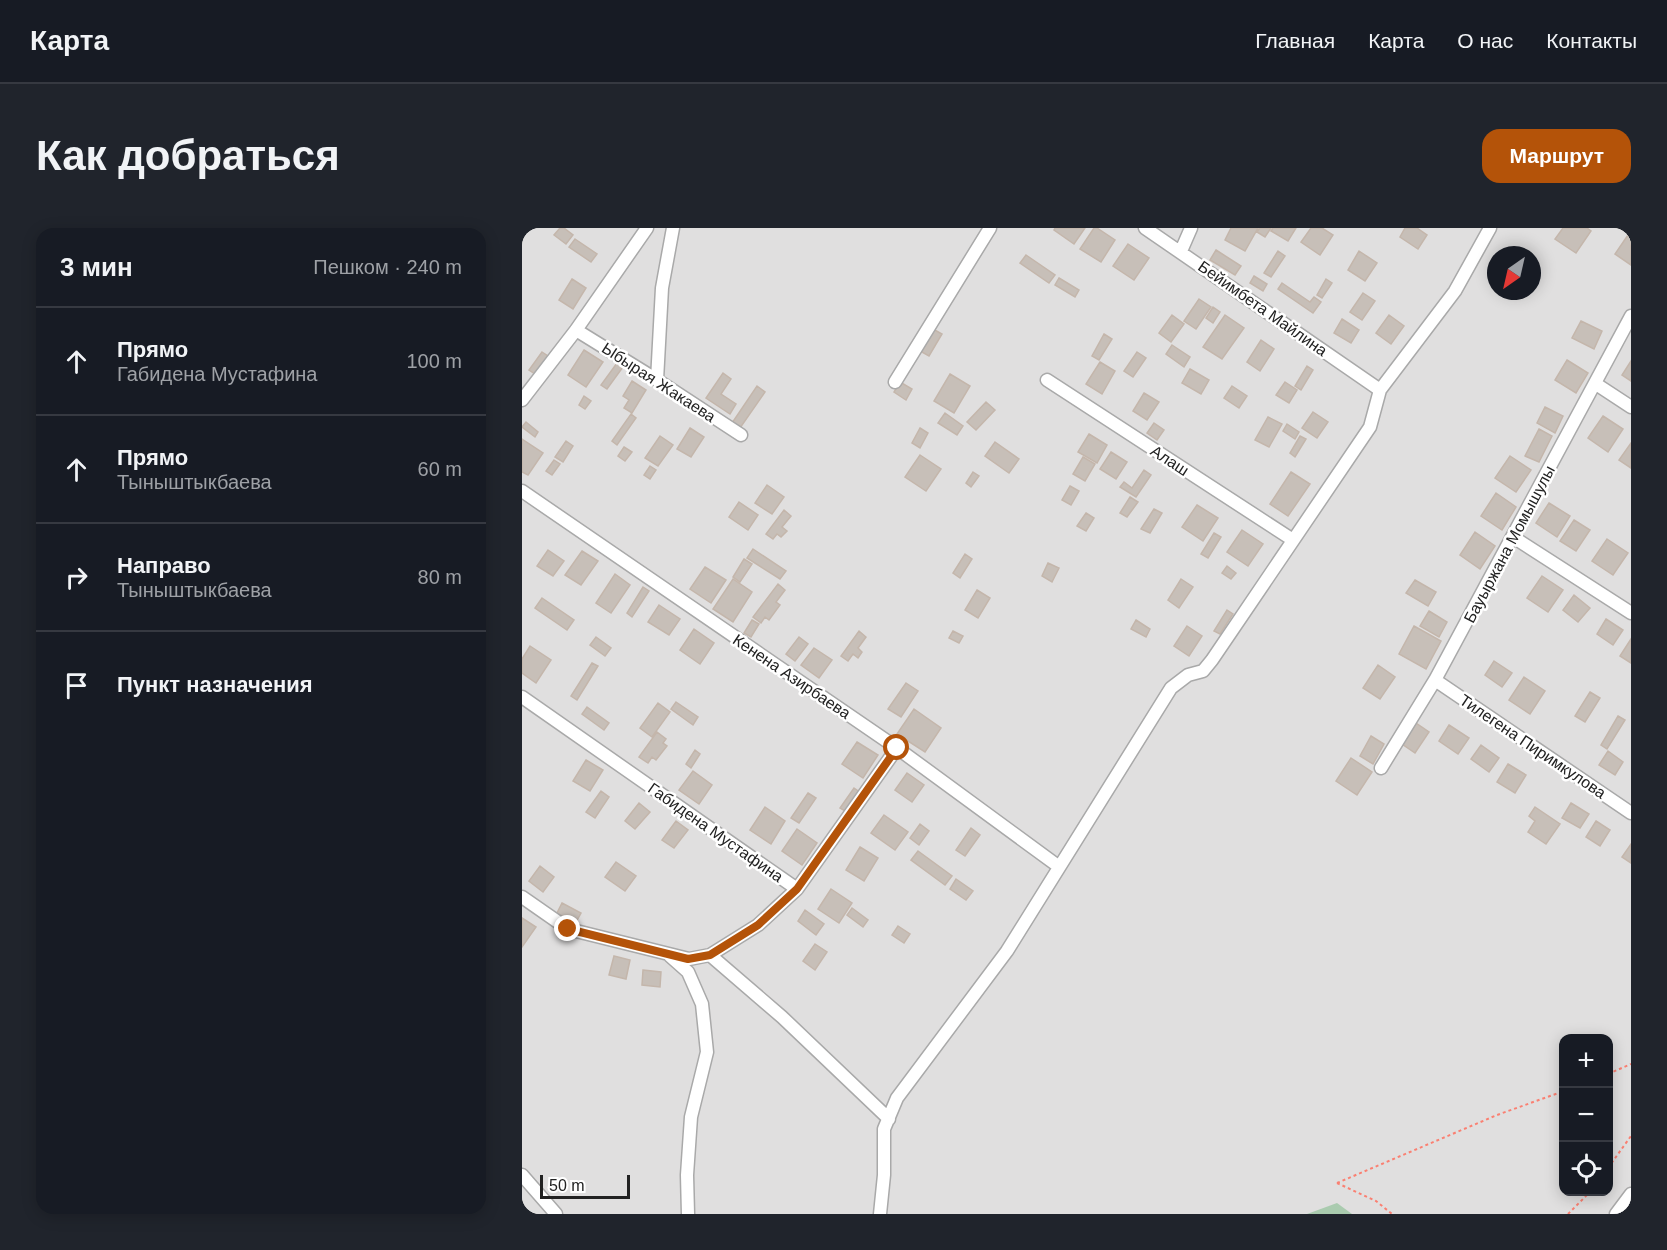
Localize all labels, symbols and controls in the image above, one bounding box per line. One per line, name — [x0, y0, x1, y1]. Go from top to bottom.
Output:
text: Карта — [30, 25, 109, 56]
text: Главная — [1255, 29, 1335, 52]
text: Карта — [1368, 29, 1424, 52]
text: О нас — [1457, 29, 1513, 52]
text: Контакты — [1546, 29, 1637, 52]
button: Маршрут — [1482, 129, 1631, 183]
text: Как добраться — [36, 132, 340, 179]
north arrow — [1487, 246, 1541, 300]
text: 3 мин — [60, 252, 133, 282]
text: Пешком · 240 m — [313, 256, 462, 278]
street label: Бейимбета Майлина — [1195, 257, 1330, 359]
text: Прямо — [117, 337, 188, 362]
street label: Ыбырая Жакаева — [599, 339, 719, 426]
icon: ahead — [60, 345, 93, 378]
text: 100 m — [406, 350, 462, 372]
text: Габидена Мустафина — [117, 363, 318, 385]
street label: Алаш — [1148, 442, 1192, 479]
text: Прямо — [117, 445, 188, 470]
icon: ahead — [60, 453, 93, 486]
text: 60 m — [418, 458, 462, 480]
street label: Бауыржана Момышулы — [1461, 463, 1558, 626]
text: Тыныштыкбаева — [117, 471, 272, 493]
text: Направо — [117, 553, 211, 578]
icon: right — [60, 561, 93, 594]
text: 80 m — [418, 566, 462, 588]
text: Тыныштыкбаева — [117, 579, 272, 601]
street label: Кенена Азирбаева — [730, 631, 854, 722]
icon: arrive — [60, 669, 93, 702]
text: Пункт назначения — [117, 672, 313, 697]
street label: Тилегена Пиримкулова — [1456, 691, 1609, 802]
route start — [883, 734, 909, 760]
street label: Габидена Мустафина — [645, 779, 786, 885]
route end — [554, 915, 580, 941]
map controls — [1559, 1034, 1613, 1196]
button: + — [1559, 1034, 1613, 1088]
button: − — [1559, 1088, 1613, 1142]
button: locate — [1559, 1142, 1613, 1196]
scale bar — [540, 1172, 630, 1200]
text: 50 m — [549, 1177, 585, 1194]

